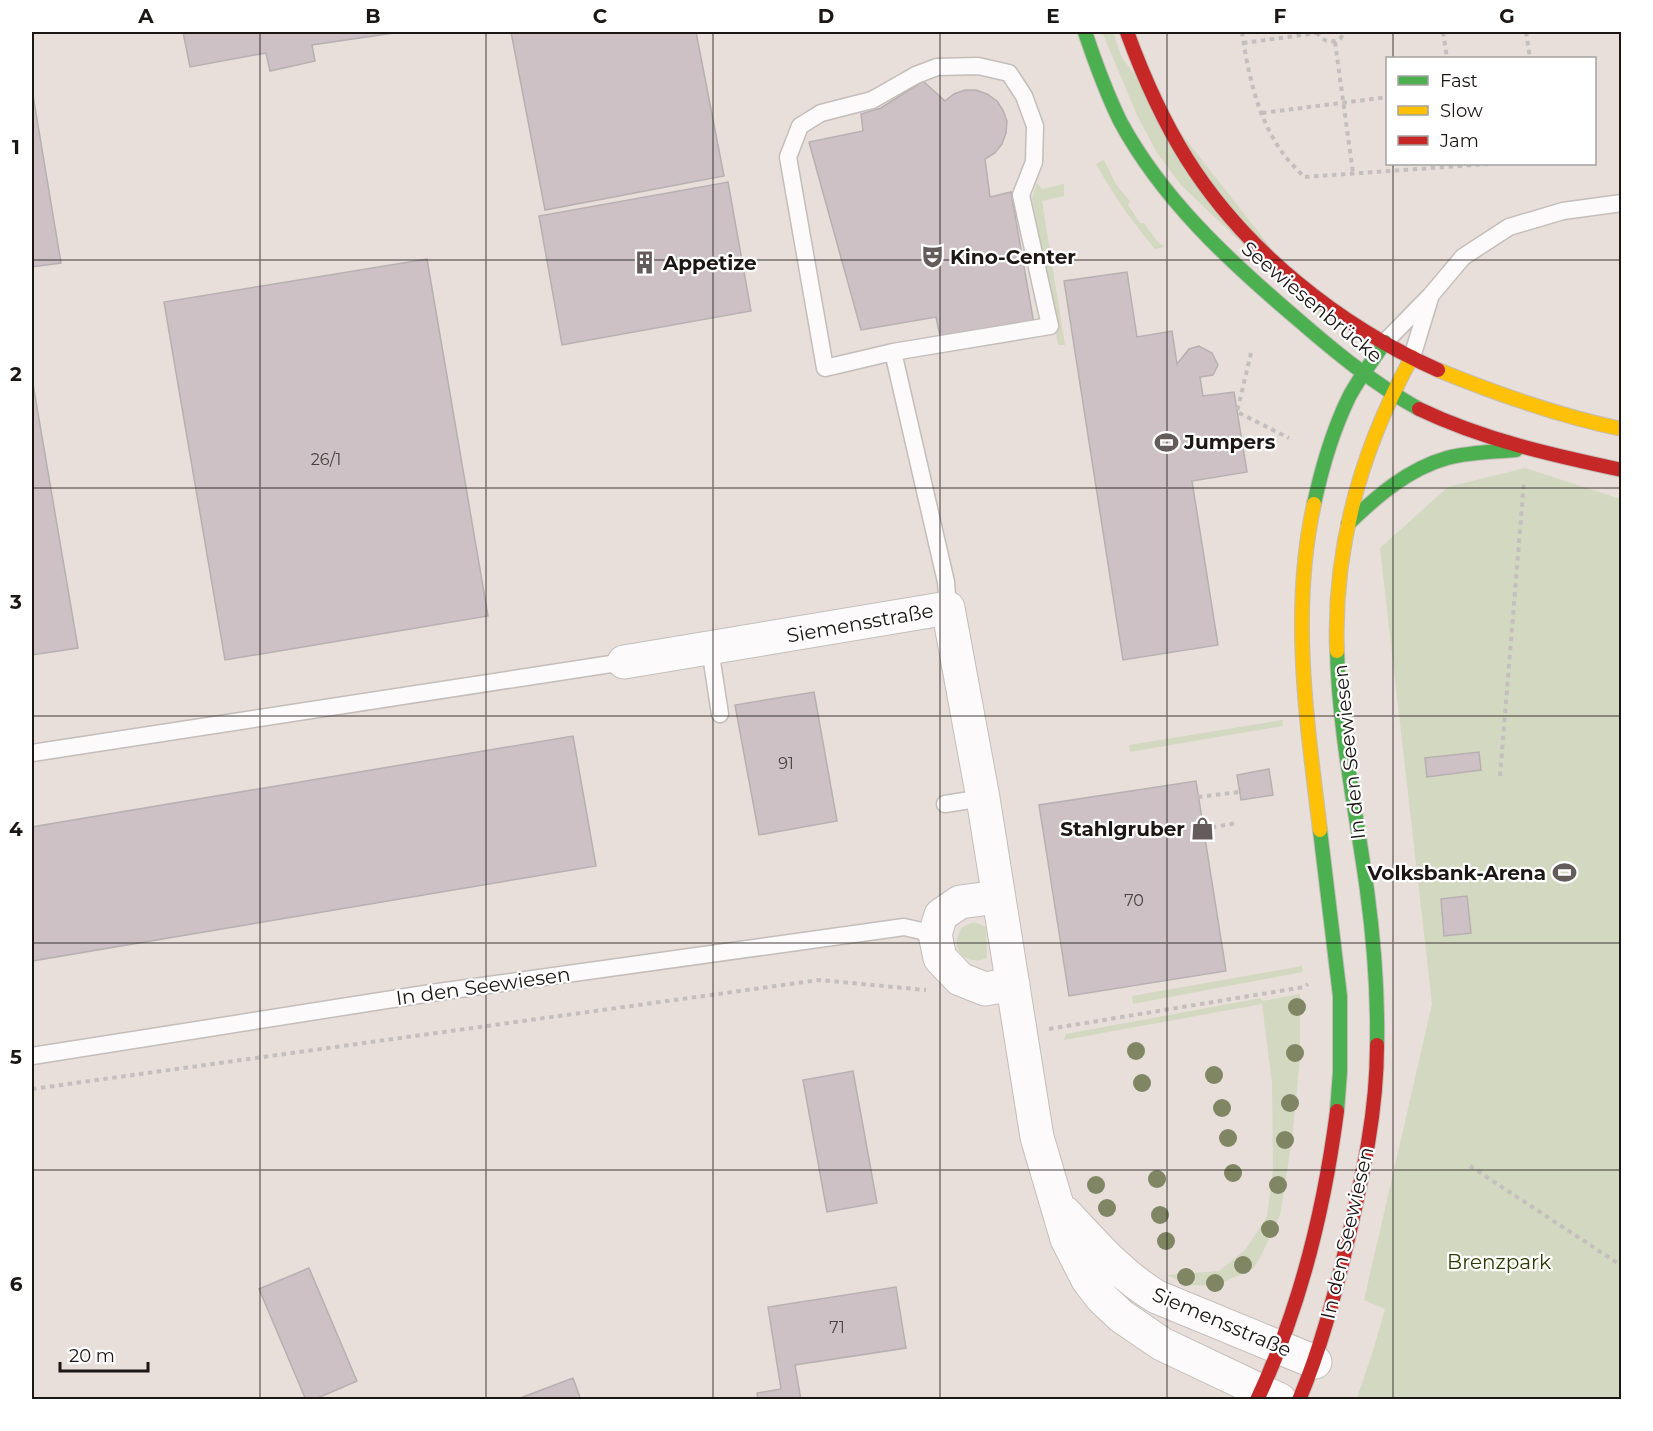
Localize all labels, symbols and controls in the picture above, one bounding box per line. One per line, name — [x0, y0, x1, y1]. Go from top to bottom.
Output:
text: A — [137, 4, 154, 28]
text: B — [365, 4, 381, 28]
text: C — [593, 4, 608, 28]
text: D — [818, 4, 834, 28]
text: E — [1046, 4, 1060, 28]
text: F — [1274, 4, 1287, 28]
text: G — [1499, 4, 1515, 28]
legend — [1386, 57, 1596, 165]
text: Fast — [1440, 70, 1478, 92]
text: Slow — [1440, 100, 1483, 122]
text: Jam — [1439, 130, 1479, 152]
text: 1 — [12, 135, 20, 159]
street label: Seewiesenbrücke — [1237, 236, 1387, 368]
theatre icon: Kino-Center — [919, 244, 945, 270]
place label: Kino-Center — [950, 245, 1076, 269]
building icon: Appetize — [632, 250, 658, 276]
place label: Appetize — [662, 251, 757, 275]
text: 2 — [10, 362, 22, 386]
sports icon: Jumpers — [1153, 429, 1179, 455]
place label: Jumpers — [1183, 430, 1276, 454]
house number: 26/1 — [311, 450, 341, 469]
text: 3 — [9, 590, 22, 614]
street label: Siemensstraße — [785, 598, 935, 648]
street label: In den Seewiesen — [1328, 663, 1370, 841]
house number: 91 — [778, 754, 794, 773]
shop icon: Stahlgruber — [1190, 816, 1216, 842]
text: 4 — [9, 817, 23, 841]
place label: Stahlgruber — [1060, 817, 1185, 841]
sports icon: Volksbank-Arena — [1551, 860, 1577, 886]
place label: Volksbank-Arena — [1367, 861, 1546, 885]
house number: 70 — [1124, 891, 1144, 910]
street label: In den Seewiesen — [394, 962, 572, 1010]
text: 5 — [10, 1045, 22, 1069]
street label: In den Seewiesen — [1316, 1145, 1378, 1321]
park label: Brenzpark — [1447, 1250, 1551, 1274]
text: 6 — [10, 1272, 23, 1296]
street label: Siemensstraße — [1149, 1282, 1295, 1362]
house number: 71 — [829, 1318, 845, 1337]
scale bar — [60, 1335, 148, 1373]
text: 20 m — [69, 1345, 115, 1367]

